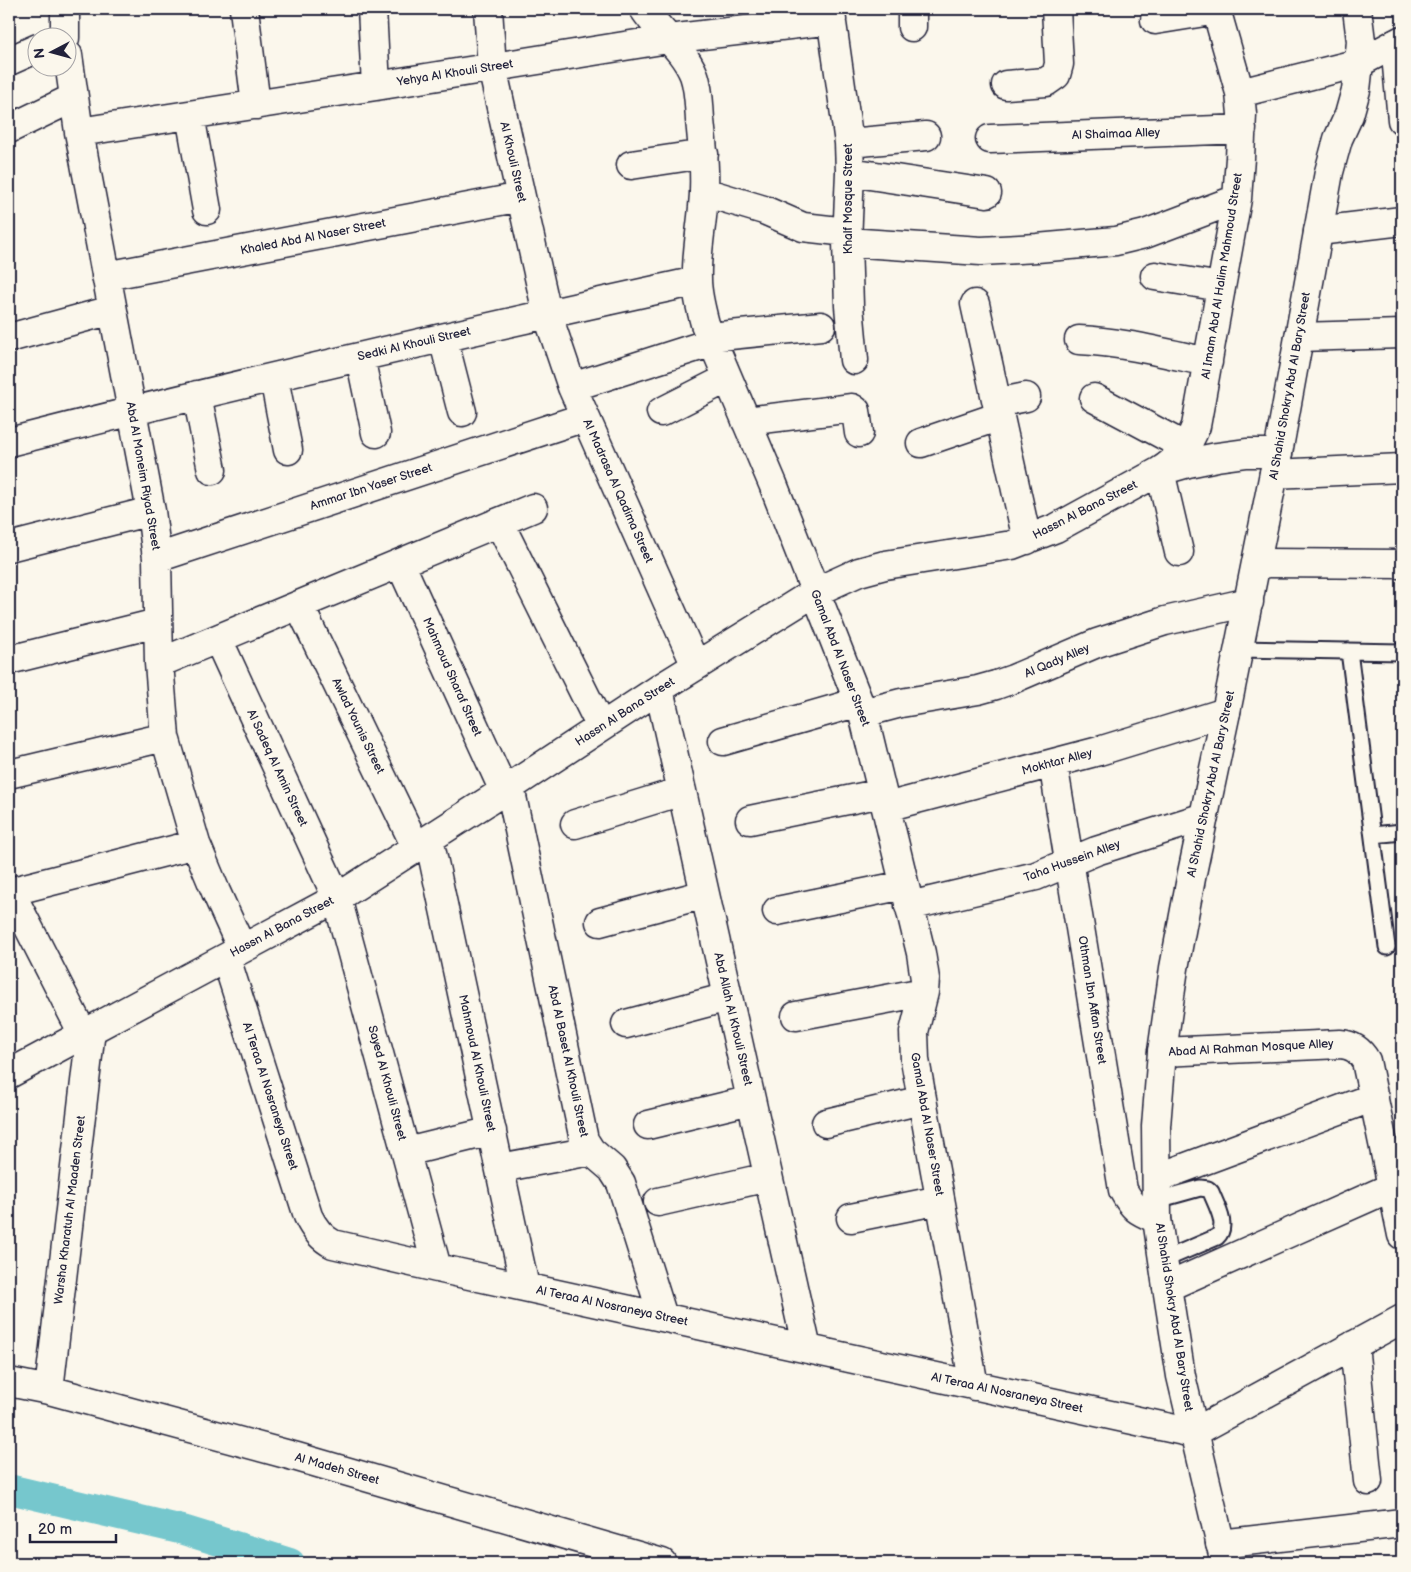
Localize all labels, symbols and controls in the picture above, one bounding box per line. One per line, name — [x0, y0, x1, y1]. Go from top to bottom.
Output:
north arrow — [28, 28, 78, 78]
text: N — [31, 47, 49, 59]
street label: Yehya Al Khouli Street — [395, 56, 514, 90]
street label: Al Khouli Street — [496, 120, 530, 204]
street label: Al Shaimaa Alley — [1072, 125, 1161, 143]
street label: Khalf Mosque Street — [841, 143, 856, 254]
street label: Al Imam Abd Al Halim Mahmoud Street — [1198, 172, 1246, 380]
street label: Khaled Abd Al Naser Street — [239, 215, 387, 258]
street label: Al Shahid Shokry Abd Al Bary Street — [1266, 291, 1314, 481]
street label: Sedki Al Khouli Street — [356, 324, 472, 364]
street label: Abd Al Moneim Riyad Street — [123, 401, 164, 552]
street label: Al Madrasa Al Qadima Street — [579, 417, 657, 566]
street label: Ammar Ibn Yaser Street — [308, 460, 434, 514]
street label: Hassn Al Bana Street — [1030, 477, 1140, 543]
street label: Gamal Abd Al Naser Street — [807, 588, 873, 729]
street label: Mahmoud Sharaf Street — [419, 615, 485, 739]
street label: Al Qady Alley — [1022, 640, 1092, 681]
street label: Hassn Al Bana Street — [573, 674, 678, 750]
street label: Awlad Younis Street — [328, 676, 388, 777]
street label: Al Shahid Shokry Abd Al Bary Street — [1184, 689, 1238, 879]
street label: Al Sadeq Al Amin Street — [243, 707, 311, 829]
street label: Mokhtar Alley — [1020, 745, 1094, 779]
street label: Taha Hussein Alley — [1022, 836, 1123, 885]
street label: Hassn Al Bana Street — [228, 893, 337, 961]
street label: Othman Ibn Affan Street — [1074, 935, 1110, 1065]
street label: Abd Allah Al Khouli Street — [710, 951, 756, 1087]
street label: Abd Al Baset Al Khouli Street — [545, 984, 592, 1139]
street label: Mahmoud Al Khouli Street — [455, 993, 499, 1133]
street label: Al Teraa Al Nosraneya Street — [239, 1020, 301, 1172]
street label: Sayed Al Khouli Street — [364, 1024, 410, 1142]
street label: Abad Al Rahman Mosque Alley — [1168, 1036, 1334, 1060]
street label: Gamal Abd Al Naser Street — [907, 1051, 947, 1197]
street label: Warsha Kharatuh Al Maaden Street — [51, 1114, 89, 1305]
street label: Al Shahid Shokry Abd Al Bary Street — [1152, 1222, 1196, 1413]
street label: Al Teraa Al Nosraneya Street — [535, 1283, 689, 1329]
street label: Al Teraa Al Nosraneya Street — [930, 1370, 1084, 1416]
street label: Al Madeh Street — [293, 1450, 381, 1488]
scale bar — [30, 1512, 116, 1544]
text: 20 m — [38, 1520, 72, 1539]

